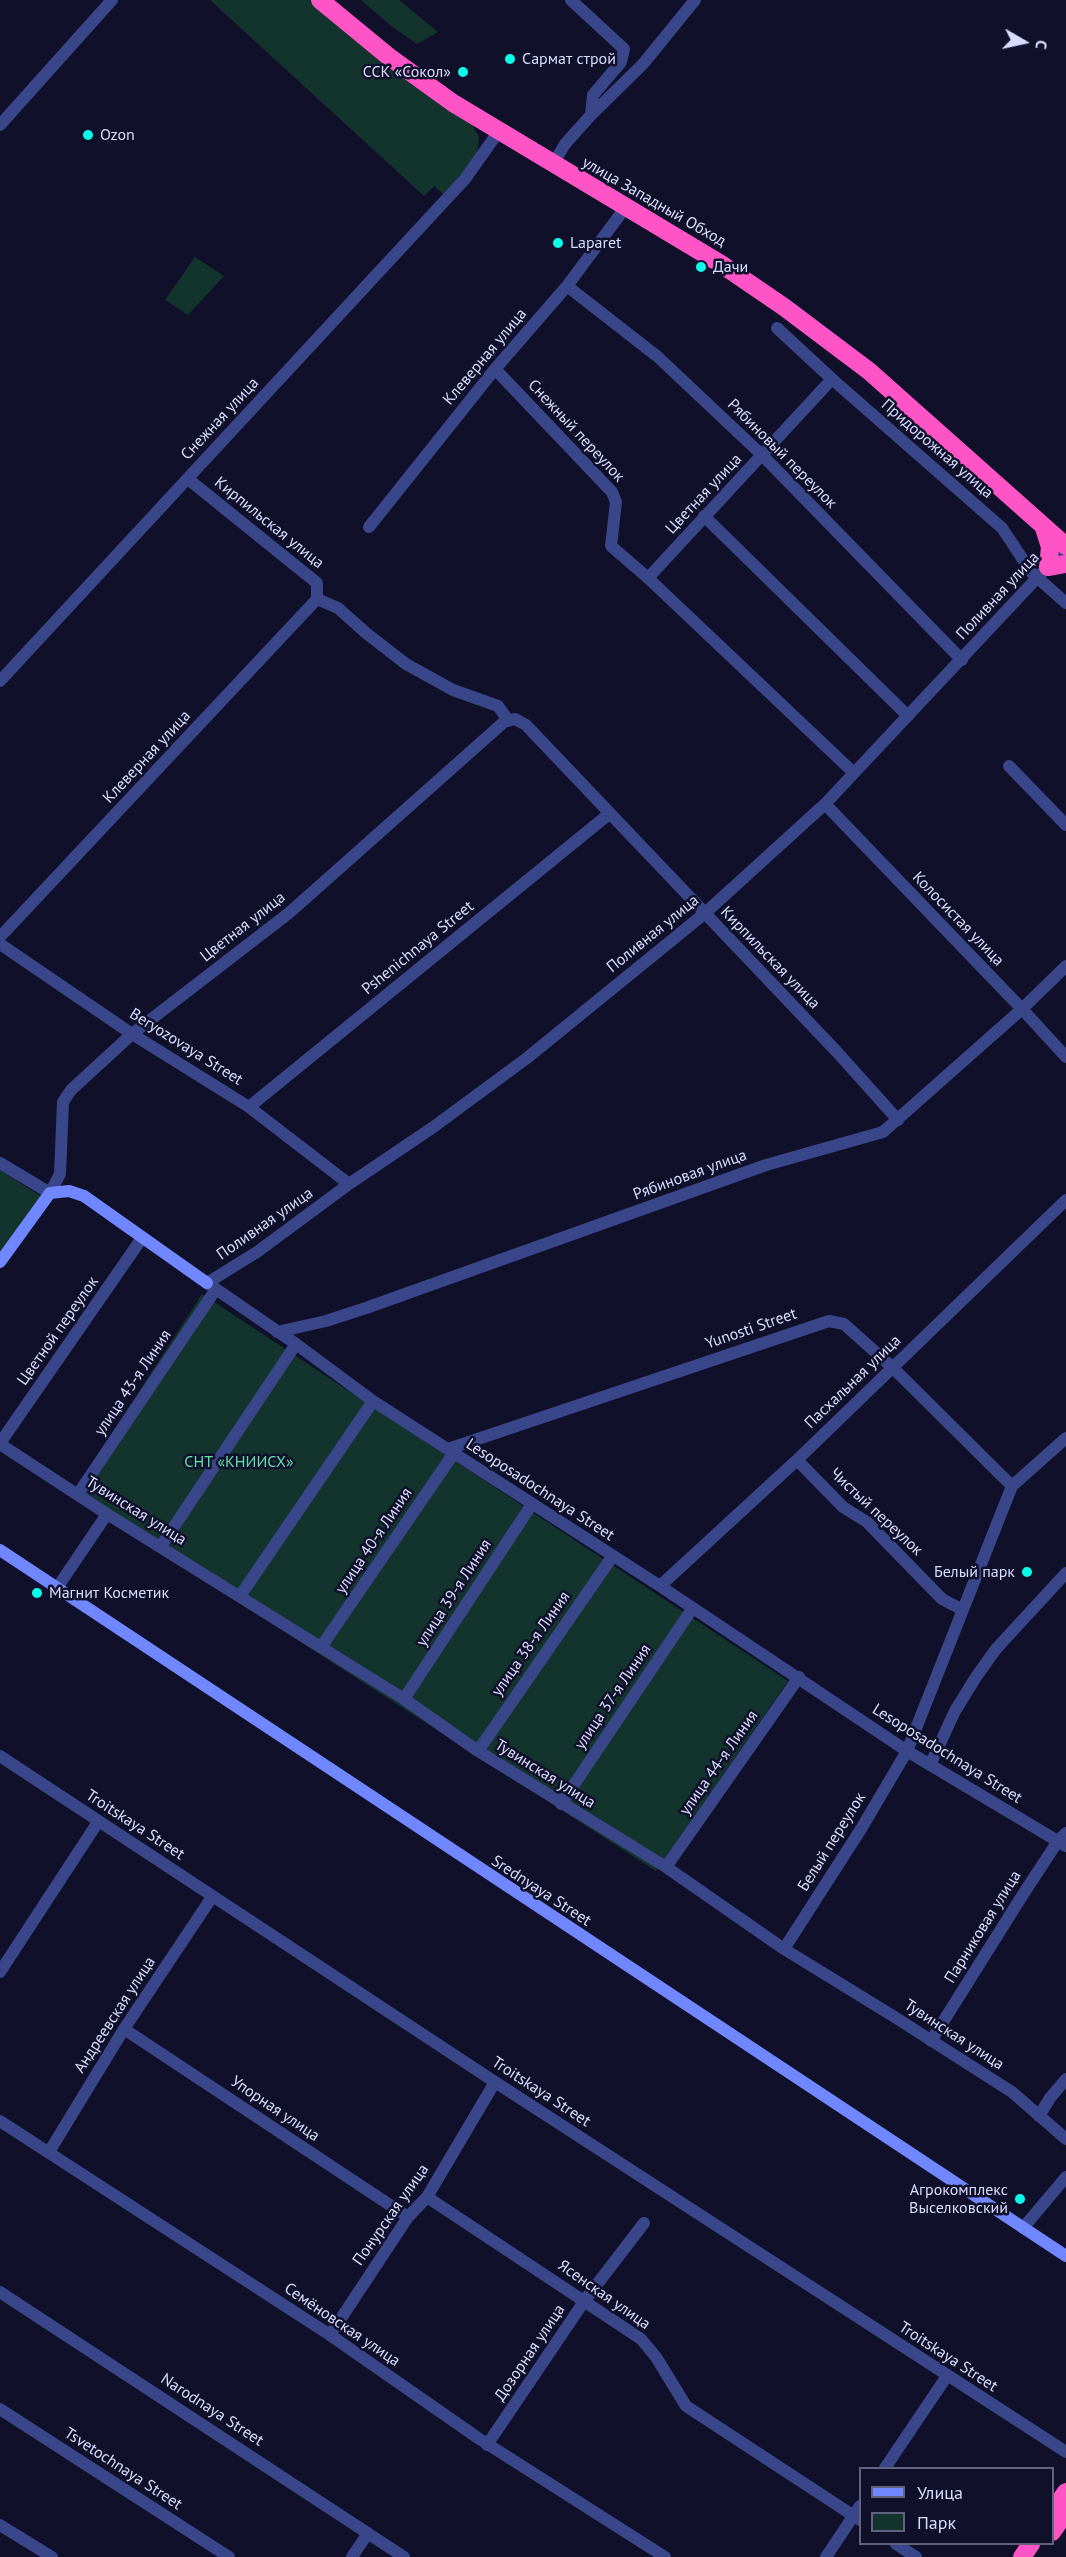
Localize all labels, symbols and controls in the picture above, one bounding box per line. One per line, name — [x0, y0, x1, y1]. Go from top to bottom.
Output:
north arrow — [994, 12, 1054, 72]
text: С — [1031, 39, 1052, 51]
place label: Сармат строй — [522, 49, 616, 69]
marker: Сармат строй — [503, 52, 517, 66]
place label: ССК «Сокол» — [363, 62, 451, 82]
marker: ССК «Сокол» — [456, 65, 470, 79]
place label: Ozon — [100, 125, 135, 145]
marker: Ozon — [81, 128, 95, 142]
street label: улица Западный Обход — [579, 153, 729, 251]
place label: Laparet — [570, 233, 621, 253]
marker: Laparet — [551, 236, 565, 250]
place label: Дачи — [713, 257, 748, 277]
marker: Дачи — [694, 260, 708, 274]
street label: Клеверная улица — [439, 305, 531, 409]
street label: Снежная улица — [177, 374, 263, 464]
street label: Снежный переулок — [524, 376, 628, 486]
street label: Рябиновый переулок — [723, 395, 841, 513]
street label: Придорожная улица — [877, 395, 997, 503]
street label: Цветная улица — [662, 450, 746, 538]
street label: Кирпильская улица — [210, 473, 328, 573]
street label: Поливная улица — [952, 548, 1044, 644]
street label: Клеверная улица — [99, 707, 195, 807]
street label: Колосистая улица — [908, 868, 1008, 970]
street label: Цветная улица — [197, 888, 289, 966]
street label: Поливная улица — [603, 891, 703, 977]
street label: Pshenichnaya Street — [358, 897, 478, 999]
street label: Кирпильская улица — [716, 903, 824, 1013]
street label: Beryozovaya Street — [126, 1004, 246, 1090]
street label: Рябиновая улица — [631, 1146, 749, 1204]
street label: Поливная улица — [213, 1184, 317, 1264]
street label: Цветной переулок — [13, 1273, 103, 1389]
street label: Yunosti Street — [703, 1304, 799, 1354]
street label: улица 43-я Линия — [90, 1326, 176, 1440]
street label: Пасхальная улица — [801, 1331, 905, 1433]
street label: Lesoposadochnaya Street — [462, 1435, 618, 1545]
park label: СНТ «КНИИСХ» — [184, 1452, 294, 1472]
street label: Чистый переулок — [826, 1464, 926, 1560]
street label: Тувинская улица — [82, 1472, 190, 1550]
street label: улица 40-я Линия — [331, 1484, 417, 1598]
street label: улица 39-я Линия — [412, 1536, 496, 1650]
place label: Белый парк — [934, 1562, 1015, 1582]
marker: Белый парк — [1020, 1565, 1034, 1579]
place label: Магнит Косметик — [49, 1583, 169, 1603]
marker: Магнит Косметик — [30, 1586, 44, 1600]
street label: улица 38-я Линия — [488, 1588, 574, 1700]
street label: улица 37-я Линия — [571, 1641, 655, 1753]
street label: Lesoposadochnaya Street — [869, 1700, 1025, 1808]
street label: улица 44-я Линия — [676, 1707, 762, 1819]
street label: Тувинская улица — [491, 1735, 599, 1813]
street label: Troitskaya Street — [82, 1786, 188, 1864]
street label: Белый переулок — [794, 1789, 870, 1895]
street label: Srednyaya Street — [487, 1852, 595, 1930]
street label: Парниковая улица — [941, 1867, 1025, 1987]
street label: Андреевская улица — [70, 1953, 160, 2077]
street label: Тувинская улица — [901, 1996, 1007, 2074]
street label: Troitskaya Street — [488, 2053, 594, 2131]
street label: Упорная улица — [227, 2072, 323, 2146]
street label: Понурская улица — [349, 2161, 433, 2269]
place label: Агрокомплекс Выселковский — [909, 2180, 1008, 2218]
marker: Агрокомплекс Выселковский — [1013, 2192, 1027, 2206]
street label: Ясенская улица — [554, 2256, 654, 2334]
street label: Семёновская улица — [280, 2279, 404, 2371]
street label: Дозорная улица — [491, 2301, 569, 2405]
street label: Troitskaya Street — [895, 2318, 1001, 2396]
street label: Narodnaya Street — [157, 2370, 267, 2450]
street label: Tsvetochnaya Street — [60, 2424, 186, 2514]
legend — [859, 2467, 1054, 2545]
text: Улица — [917, 2481, 963, 2504]
text: Парк — [917, 2511, 956, 2534]

